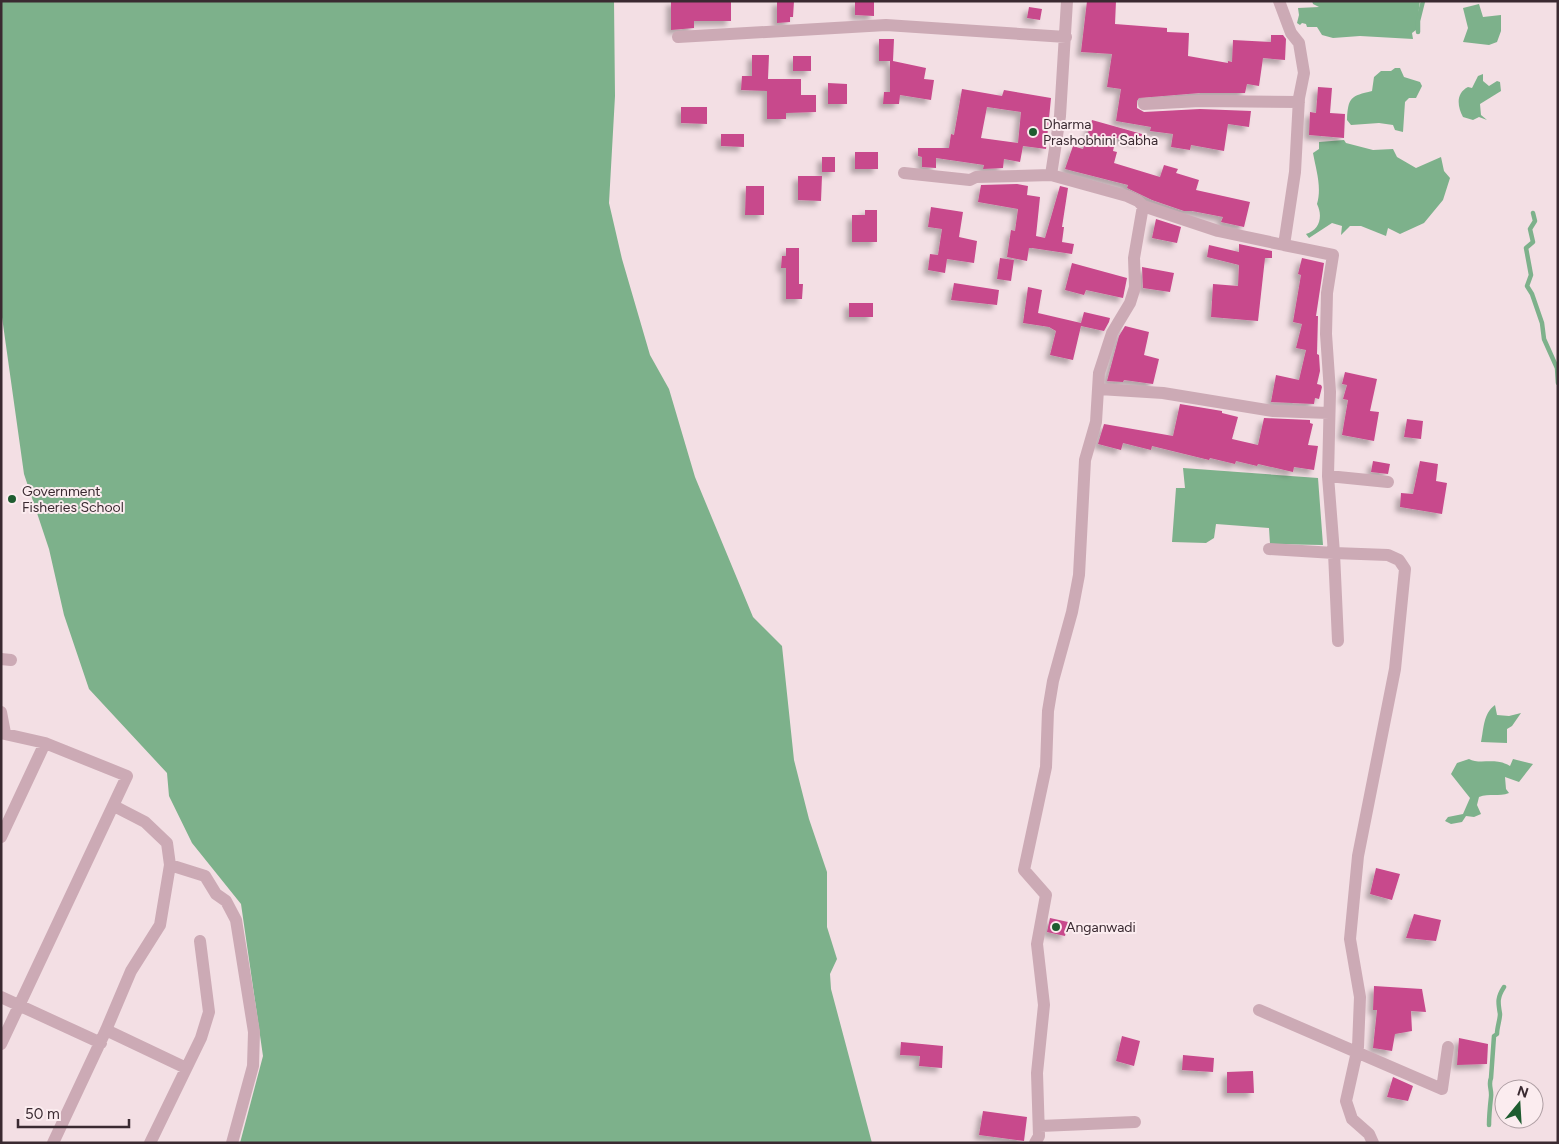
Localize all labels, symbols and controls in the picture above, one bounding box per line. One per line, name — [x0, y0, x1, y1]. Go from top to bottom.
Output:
place label: Dharma Prashobhini Sabha — [1043, 116, 1158, 149]
marker: Dharma Prashobhini Sabha — [1027, 126, 1039, 138]
place label: Government Fisheries School — [22, 483, 124, 516]
marker: Government Fisheries School — [6, 493, 18, 505]
place label: Anganwadi — [1066, 919, 1136, 936]
marker: Anganwadi — [1050, 921, 1062, 933]
north arrow — [1494, 1079, 1544, 1129]
text: N — [1515, 1082, 1531, 1102]
scale bar — [18, 1096, 129, 1128]
text: 50 m — [25, 1105, 60, 1123]

